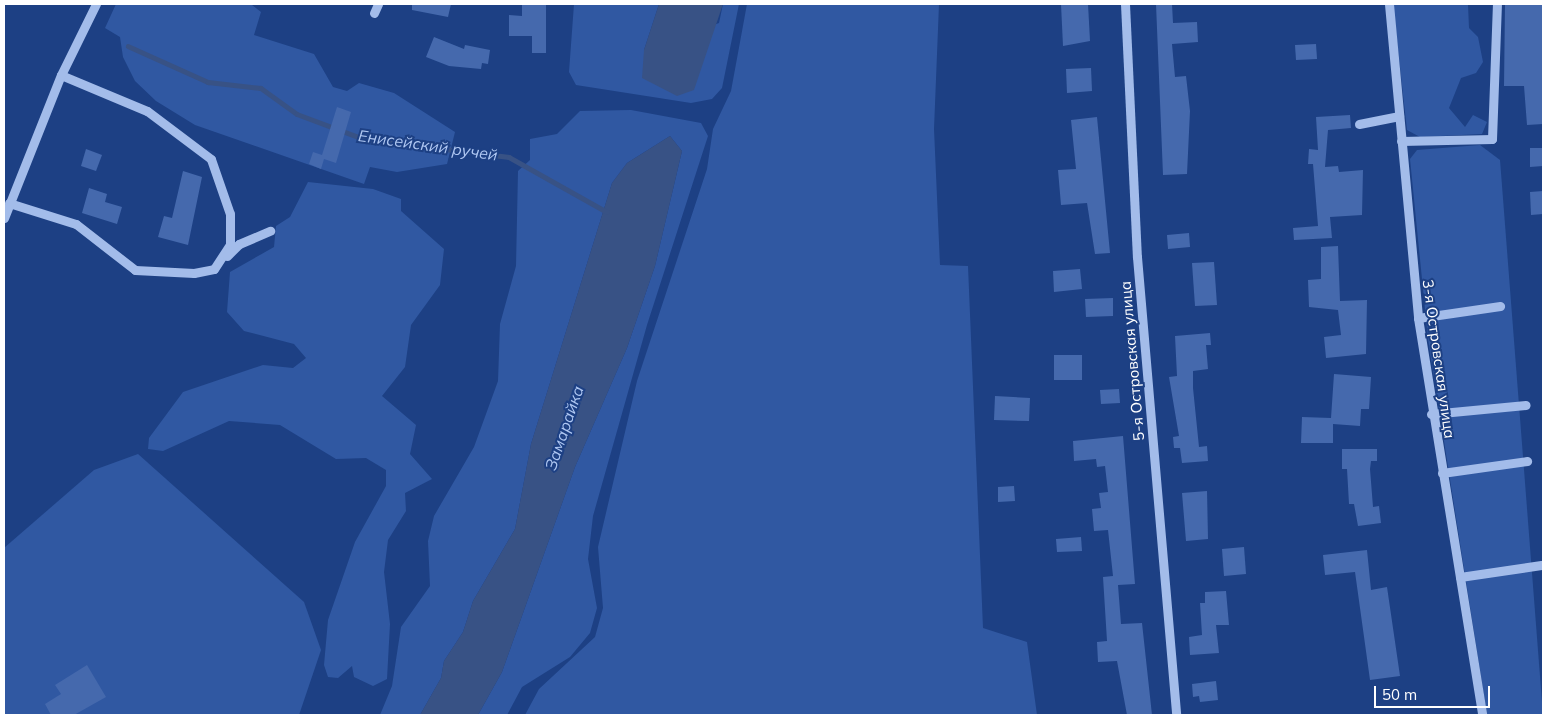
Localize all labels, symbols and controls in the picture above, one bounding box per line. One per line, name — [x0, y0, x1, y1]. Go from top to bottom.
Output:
water label: Енисейский ручей — [357, 126, 499, 164]
street label: 3-я Островская улица — [1419, 278, 1459, 440]
street label: 5-я Островская улица — [1116, 280, 1148, 442]
water label: Замарайка — [541, 383, 587, 473]
scale bar — [1377, 676, 1493, 708]
text: 50 m — [1382, 685, 1417, 704]

